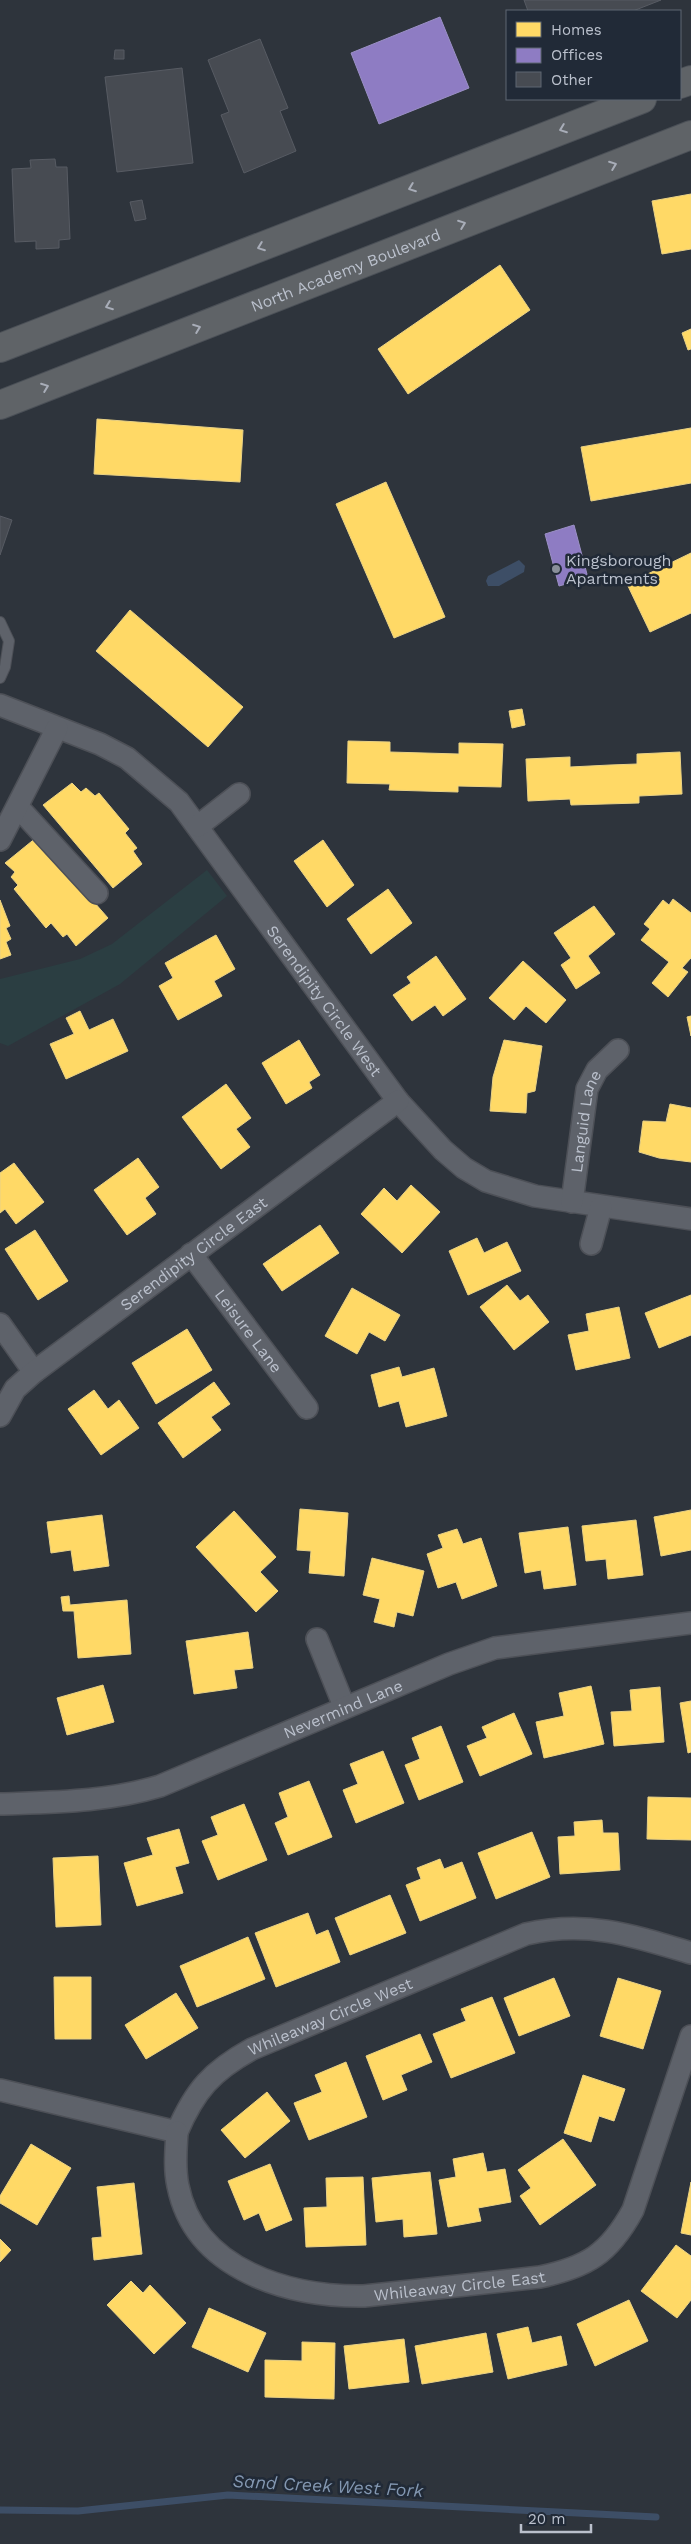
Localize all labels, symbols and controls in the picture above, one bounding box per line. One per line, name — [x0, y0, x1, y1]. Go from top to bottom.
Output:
legend — [506, 10, 681, 100]
text: Homes — [551, 21, 602, 39]
text: Offices — [551, 46, 603, 64]
text: Other — [551, 71, 593, 89]
one-way arrow — [560, 123, 568, 133]
one-way arrow — [609, 161, 617, 171]
one-way arrow — [408, 182, 417, 192]
one-way arrow — [457, 220, 466, 230]
street label: North Academy Boulevard — [248, 225, 443, 316]
one-way arrow — [257, 241, 265, 251]
one-way arrow — [105, 299, 114, 310]
one-way arrow — [192, 324, 201, 334]
one-way arrow — [41, 383, 49, 393]
place label: Kingsborough Apartments — [566, 551, 671, 588]
marker: Kingsborough Apartments — [550, 563, 562, 575]
street label: Serendipity Circle West — [262, 922, 386, 1080]
street label: Languid Lane — [567, 1067, 605, 1174]
street label: Serendipity Circle East — [116, 1193, 271, 1315]
street label: Leisure Lane — [211, 1285, 286, 1377]
street label: Nevermind Lane — [281, 1676, 405, 1743]
street label: Whileaway Circle West — [245, 1974, 416, 2060]
street label: Whileaway Circle East — [373, 2267, 547, 2305]
water label: Sand Creek West Fork — [232, 2470, 425, 2501]
scale bar — [521, 2502, 591, 2534]
text: 20 m — [528, 2510, 566, 2528]

